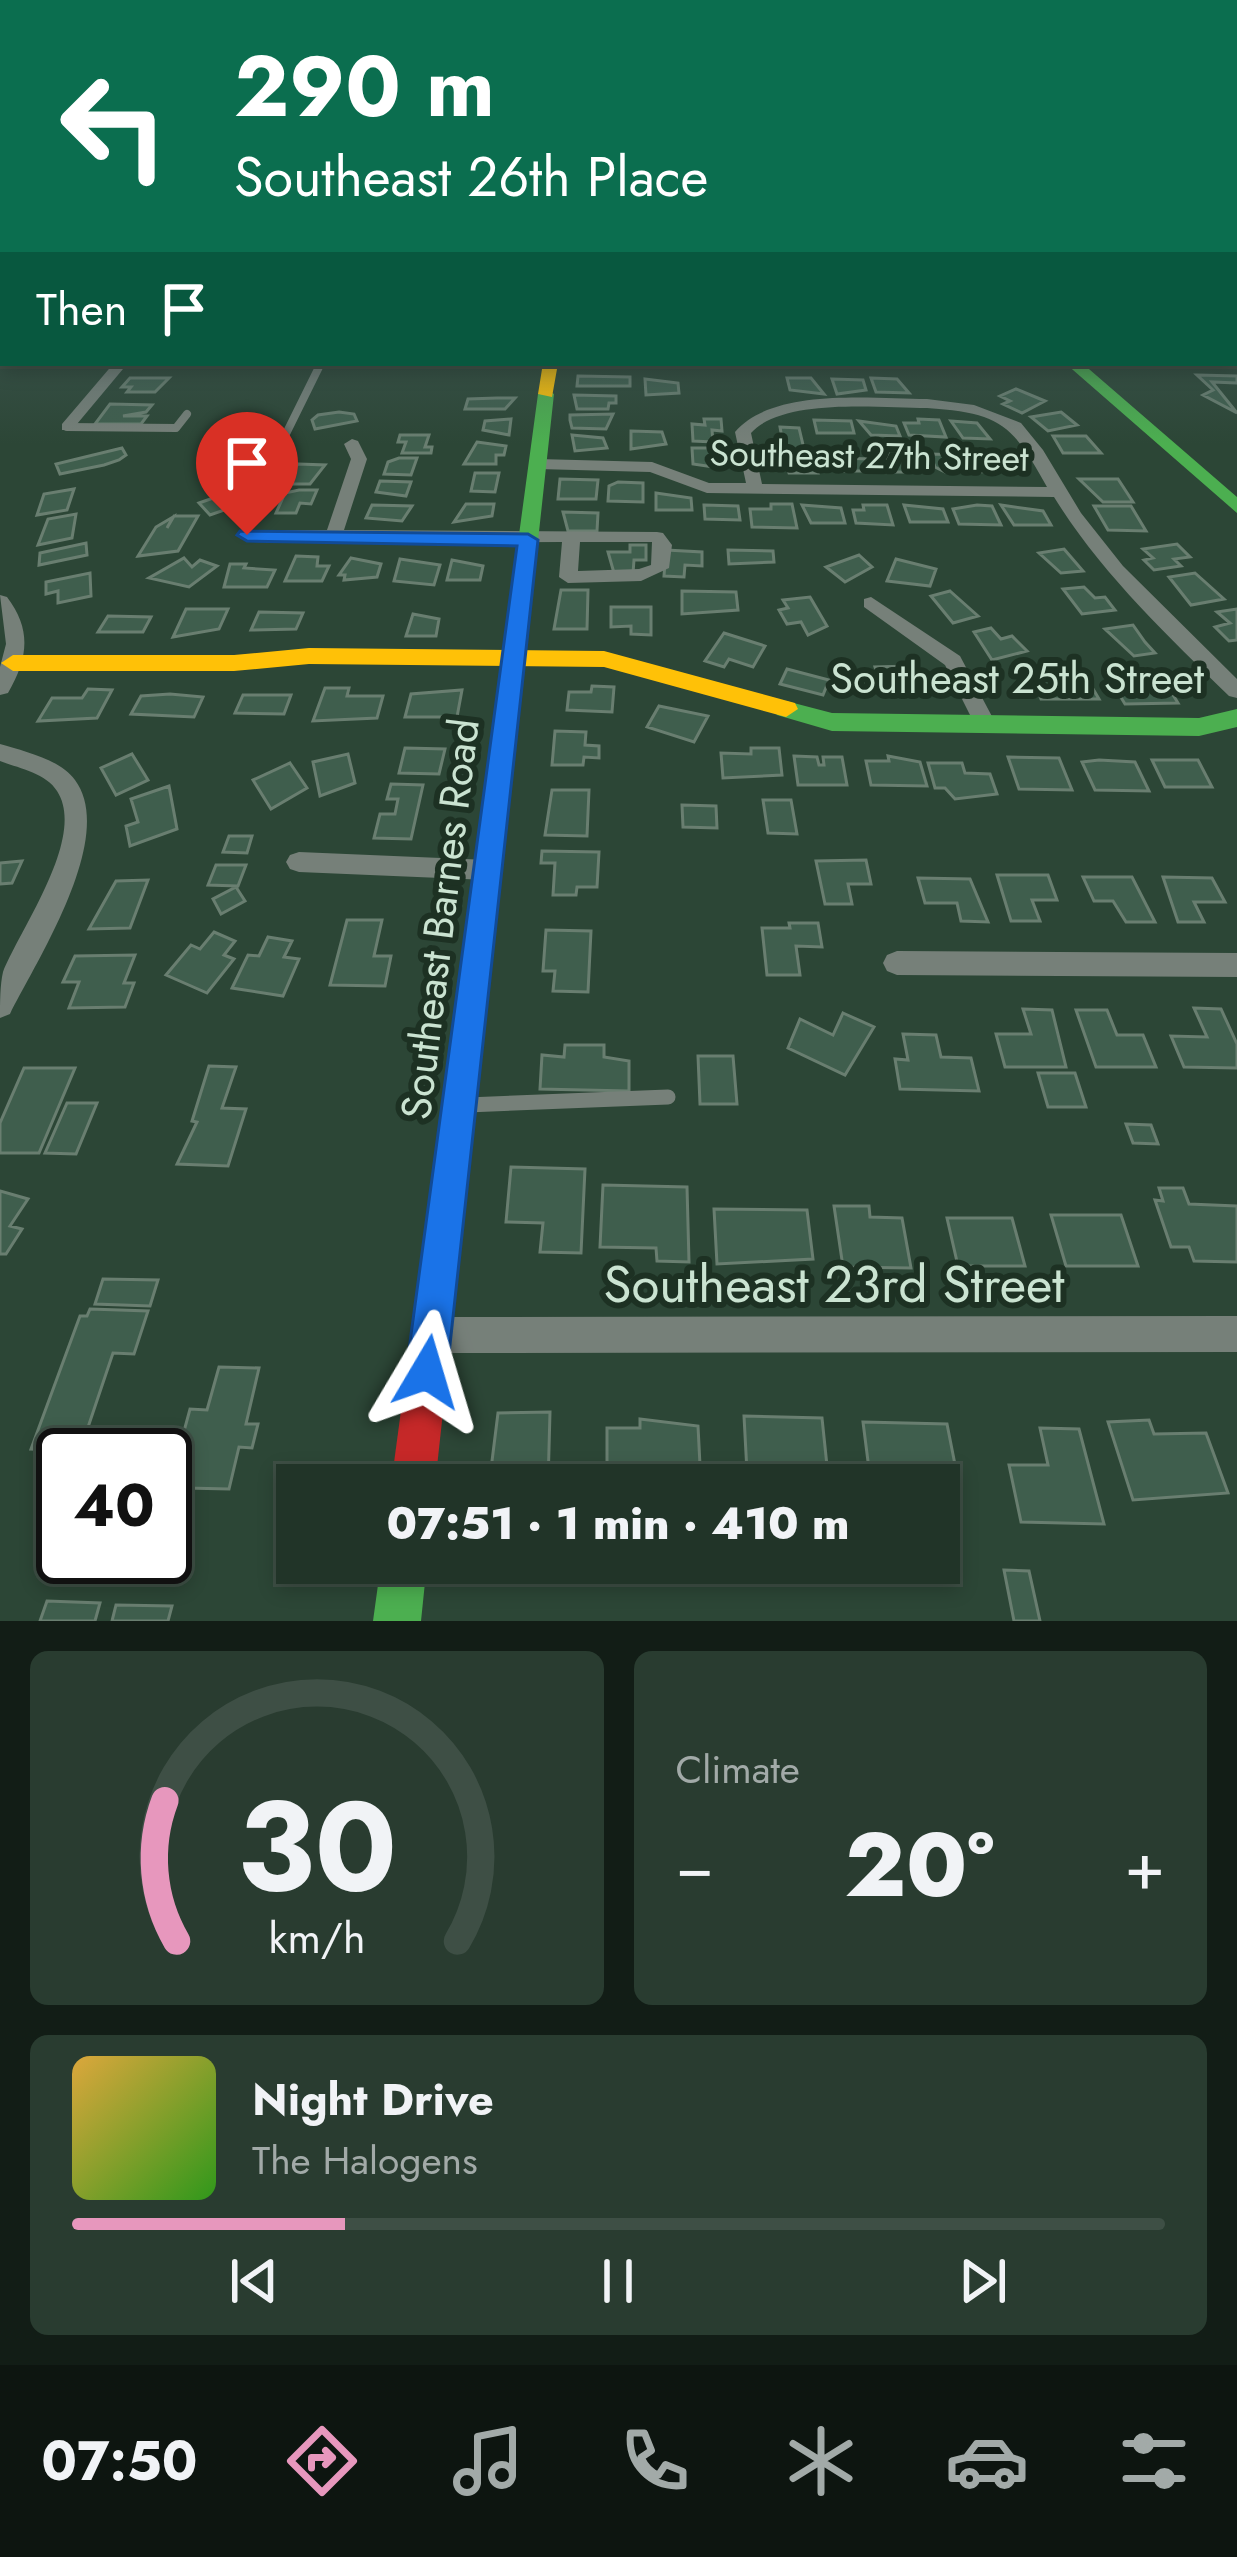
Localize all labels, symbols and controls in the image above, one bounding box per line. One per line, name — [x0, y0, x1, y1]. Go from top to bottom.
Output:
text: 290 m — [234, 26, 495, 148]
icon: left — [36, 48, 192, 204]
text: Southeast 26th Place — [234, 138, 708, 216]
icon: arrive — [151, 276, 217, 342]
text: Then — [36, 277, 127, 342]
pin — [196, 412, 298, 535]
street label: Southeast 27th Street — [709, 426, 1029, 484]
icon: arrive — [214, 430, 280, 496]
street label: Southeast 25th Street — [830, 648, 1204, 709]
street label: Southeast Barnes Road — [385, 715, 495, 1123]
street label: Southeast 23rd Street — [604, 1247, 1064, 1321]
position arrow — [364, 1309, 490, 1435]
speed limit sign: 40 — [36, 1428, 192, 1584]
text: 07:51 · 1 min · 410 m — [386, 1491, 850, 1556]
text: Climate — [676, 1741, 800, 1798]
text: 30 — [237, 1756, 397, 1937]
text: 20° — [845, 1800, 994, 1930]
text: − — [676, 1818, 714, 1914]
text: + — [1124, 1818, 1165, 1914]
text: km/h — [268, 1907, 365, 1969]
text: Night Drive — [252, 2067, 494, 2132]
text: The Halogens — [252, 2132, 478, 2189]
icon: previous — [221, 2248, 287, 2314]
icon: pause — [585, 2248, 651, 2314]
icon: next — [950, 2248, 1016, 2314]
icon: directions — [280, 2419, 364, 2503]
icon: music — [446, 2419, 530, 2503]
icon: phone — [613, 2419, 697, 2503]
icon: climate — [779, 2419, 863, 2503]
icon: car — [945, 2419, 1029, 2503]
icon: filters — [1112, 2419, 1196, 2503]
text: 07:50 — [41, 2422, 197, 2500]

